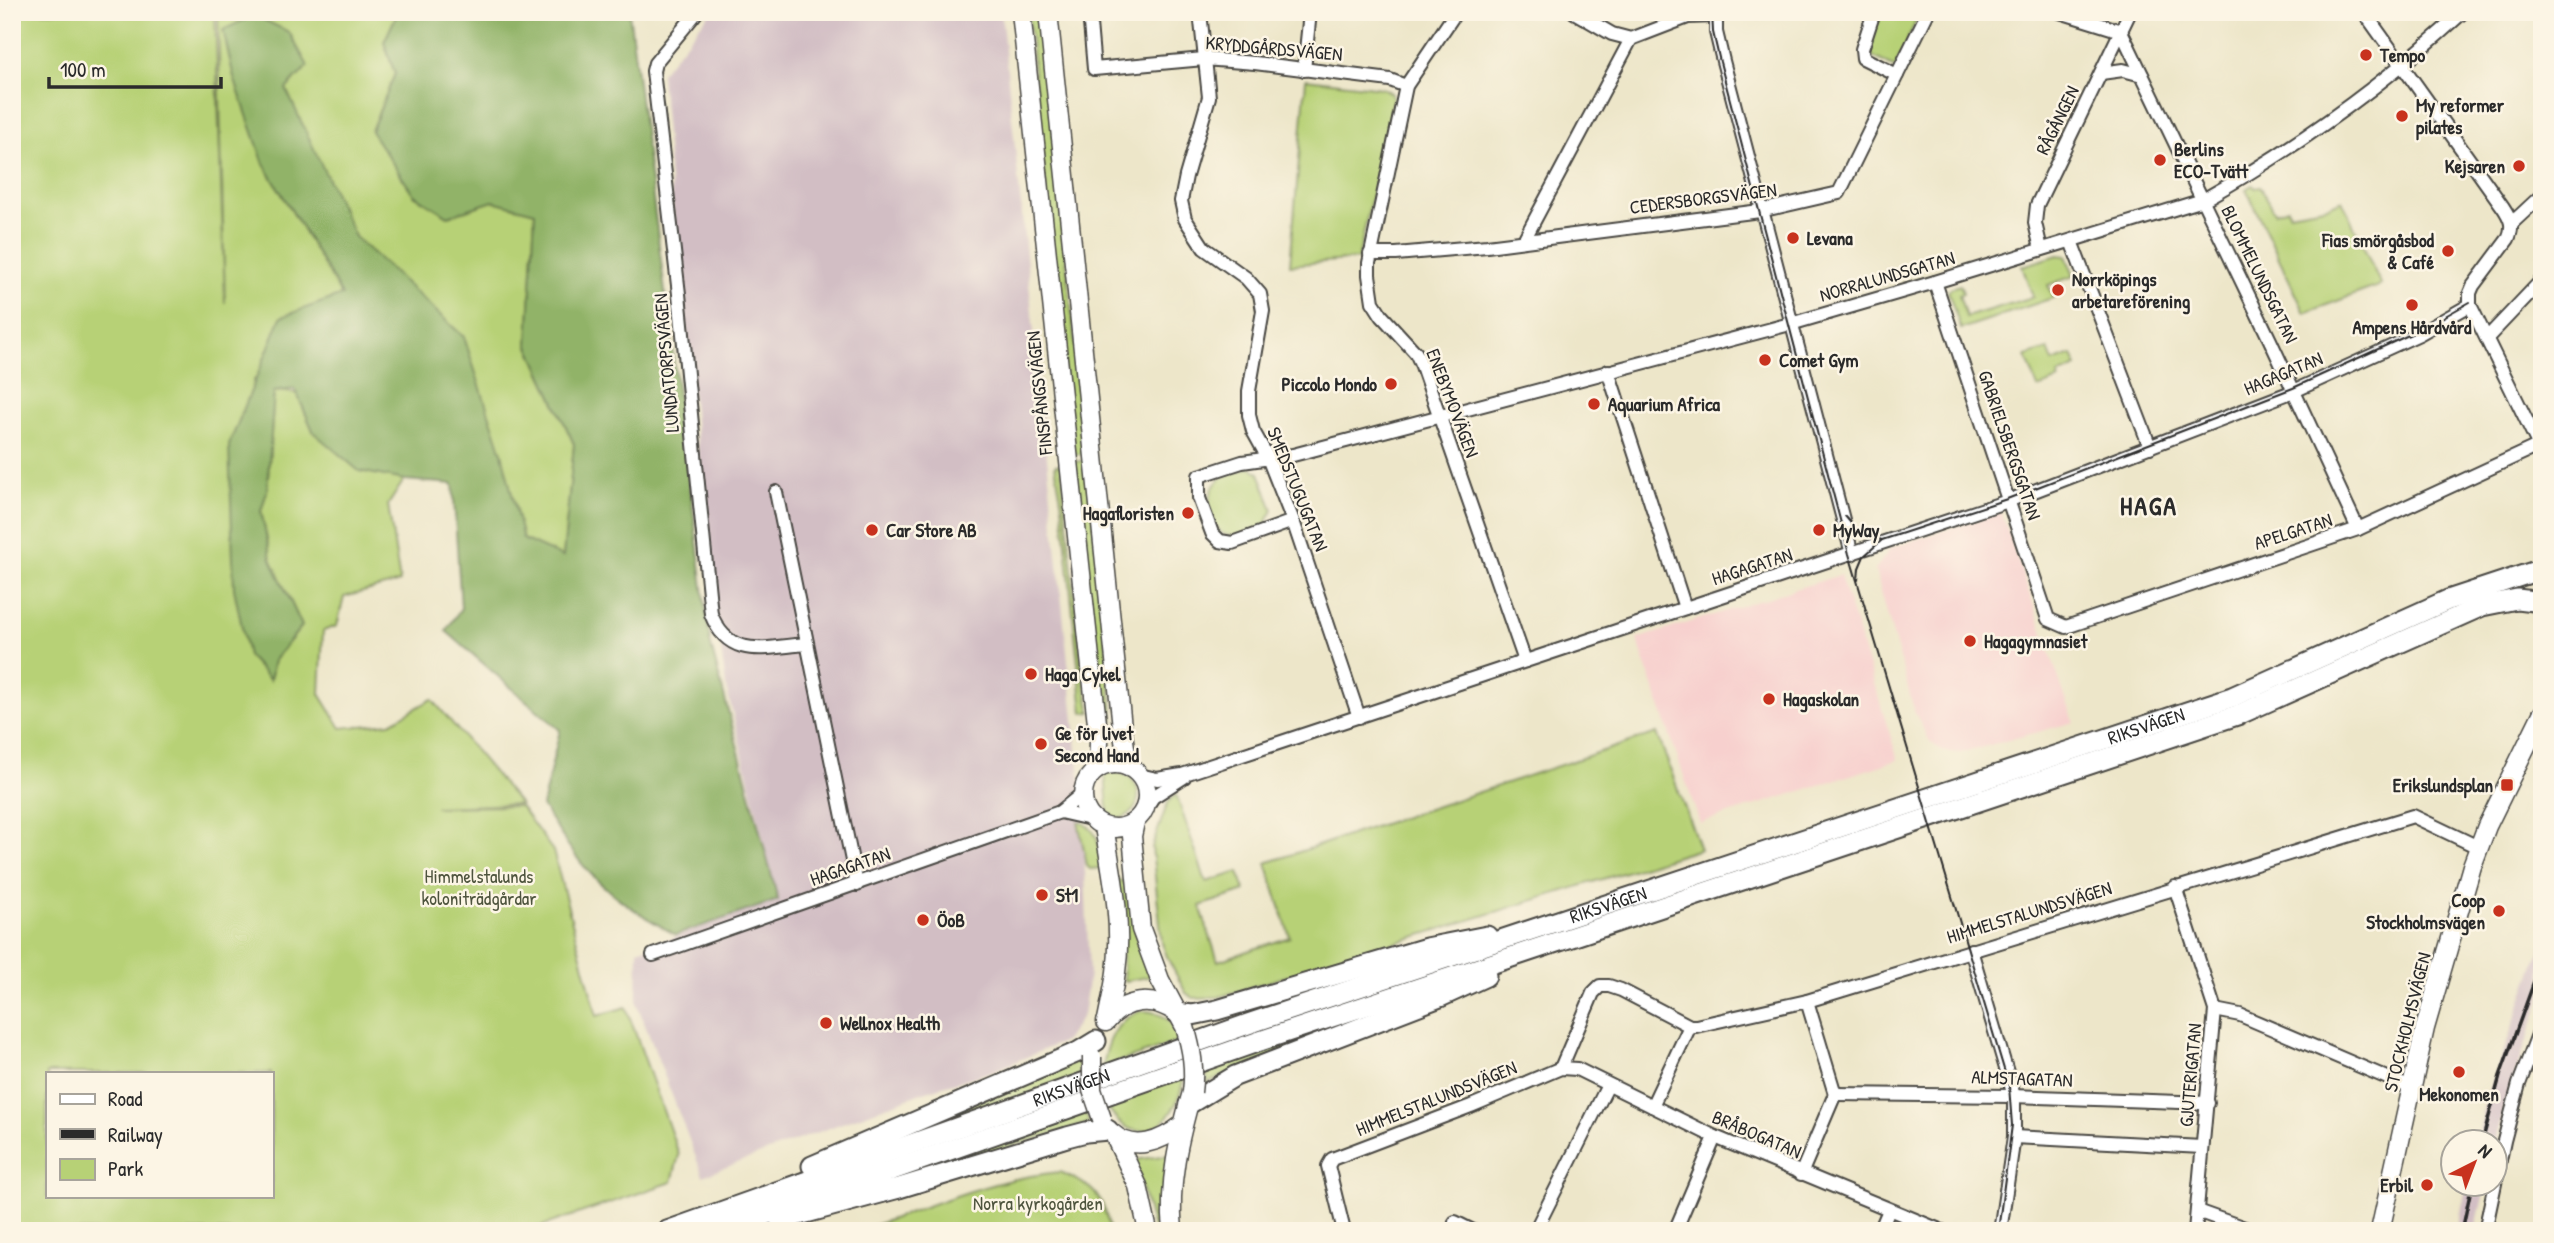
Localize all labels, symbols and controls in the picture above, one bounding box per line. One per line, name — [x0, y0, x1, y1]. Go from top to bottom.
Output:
street label: KRYDDGÅRDSVÄGEN — [1204, 29, 1344, 67]
place label: Tempo — [2379, 42, 2426, 69]
scale bar — [49, 46, 220, 90]
marker: Tempo — [2358, 47, 2374, 63]
text: 100 m — [60, 55, 106, 84]
street label: RÅGÅNGEN — [2029, 81, 2085, 159]
place label: My reformer pilates — [2416, 92, 2505, 141]
marker: My reformer pilates — [2394, 108, 2410, 124]
place label: Berlins ECO-Tvätt — [2174, 136, 2250, 184]
marker: Berlins ECO-Tvätt — [2152, 152, 2168, 168]
place label: Kejsaren — [2445, 153, 2505, 179]
marker: Kejsaren — [2511, 158, 2527, 174]
street label: CEDERSBORGSVÄGEN — [1628, 176, 1778, 220]
street label: BLOMMELUNDSGATAN — [2215, 201, 2305, 347]
place label: Levana — [1807, 225, 1853, 251]
place label: Fias smörgåsbod & Café — [2321, 227, 2435, 275]
marker: Levana — [1785, 230, 1801, 246]
marker: Fias smörgåsbod & Café — [2440, 243, 2456, 259]
street label: NORRALUNDSGATAN — [1816, 244, 1958, 308]
place label: Norrköpings arbetareförening — [2072, 266, 2191, 315]
marker: Norrköpings arbetareförening — [2050, 282, 2066, 298]
street label: LUNDATORPSVÄGEN — [647, 292, 685, 434]
marker: Ampens Hårdvård — [2404, 297, 2420, 313]
place label: Ampens Hårdvård — [2353, 314, 2472, 341]
street label: FINSPÅNGSVÄGEN — [1020, 330, 1059, 457]
street label: ENEBYMOVÄGEN — [1420, 345, 1486, 461]
street label: HAGAGATAN — [2240, 345, 2326, 401]
place label: Comet Gym — [1779, 347, 1859, 374]
marker: Comet Gym — [1757, 352, 1773, 368]
street label: GABRIELSBERGSGATAN — [1972, 367, 2048, 523]
place label: Piccolo Mondo — [1282, 371, 1377, 397]
marker: Piccolo Mondo — [1383, 376, 1399, 392]
place label: Aquarium Africa — [1608, 391, 1721, 418]
marker: Aquarium Africa — [1586, 396, 1602, 412]
street label: SMEDSTUGUGATAN — [1261, 423, 1335, 555]
district label: HAGA — [2120, 488, 2178, 523]
place label: Hagafloristen — [1083, 500, 1174, 527]
marker: Hagafloristen — [1180, 505, 1196, 521]
street label: APELGATAN — [2251, 506, 2335, 556]
place label: Car Store AB — [886, 517, 977, 543]
place label: MyWay — [1833, 517, 1880, 544]
marker: Car Store AB — [864, 522, 880, 538]
marker: MyWay — [1811, 522, 1827, 538]
street label: HAGAGATAN — [1708, 541, 1796, 591]
place label: Hagagymnasiet — [1984, 628, 2089, 655]
marker: Hagagymnasiet — [1962, 633, 1978, 649]
place label: Haga Cykel — [1045, 661, 1122, 688]
marker: Haga Cykel — [1023, 666, 1039, 682]
place label: Hagaskolan — [1783, 686, 1860, 713]
marker: Hagaskolan — [1761, 691, 1777, 707]
street label: RIKSVÄGEN — [2104, 701, 2188, 750]
place label: Ge för livet Second Hand — [1055, 720, 1140, 768]
marker: Ge för livet Second Hand — [1033, 736, 1049, 752]
place label: Erikslundsplan — [2393, 772, 2493, 799]
marker: Erikslundsplan — [2499, 777, 2515, 793]
street label: HAGAGATAN — [806, 840, 894, 892]
park label: Himmelstalunds koloniträdgårdar — [421, 863, 537, 911]
street label: HIMMELSTALUNDSVÄGEN — [1943, 875, 2115, 949]
street label: RIKSVÄGEN — [1566, 880, 1650, 929]
place label: St1 — [1056, 882, 1078, 908]
marker: St1 — [1034, 887, 1050, 903]
place label: Coop Stockholmsvägen — [2366, 887, 2486, 936]
marker: Coop Stockholmsvägen — [2491, 903, 2507, 919]
place label: ÖoB — [937, 907, 965, 933]
marker: ÖoB — [915, 912, 931, 928]
street label: STOCKHOLMSVÄGEN — [2377, 950, 2437, 1094]
place label: Wellnox Health — [840, 1010, 940, 1036]
marker: Wellnox Health — [818, 1015, 834, 1031]
street label: GJUTERIGATAN — [2173, 1022, 2207, 1128]
street label: HIMMELSTALUNDSVÄGEN — [1352, 1054, 1520, 1142]
street label: RIKSVÄGEN — [1029, 1061, 1113, 1113]
street label: ALMSTAGATAN — [1971, 1063, 2073, 1093]
marker: Mekonomen — [2451, 1064, 2467, 1080]
legend — [46, 1072, 273, 1198]
place label: Mekonomen — [2419, 1081, 2499, 1107]
text: Road — [108, 1084, 142, 1113]
street label: BRÅBOGATAN — [1708, 1104, 1806, 1164]
text: Railway — [108, 1120, 163, 1149]
north arrow — [2438, 1128, 2508, 1198]
text: N — [2473, 1137, 2498, 1163]
text: Park — [108, 1154, 143, 1183]
place label: Erbil — [2380, 1172, 2414, 1198]
marker: Erbil — [2419, 1177, 2435, 1193]
park label: Norra kyrkogården — [973, 1190, 1103, 1216]

